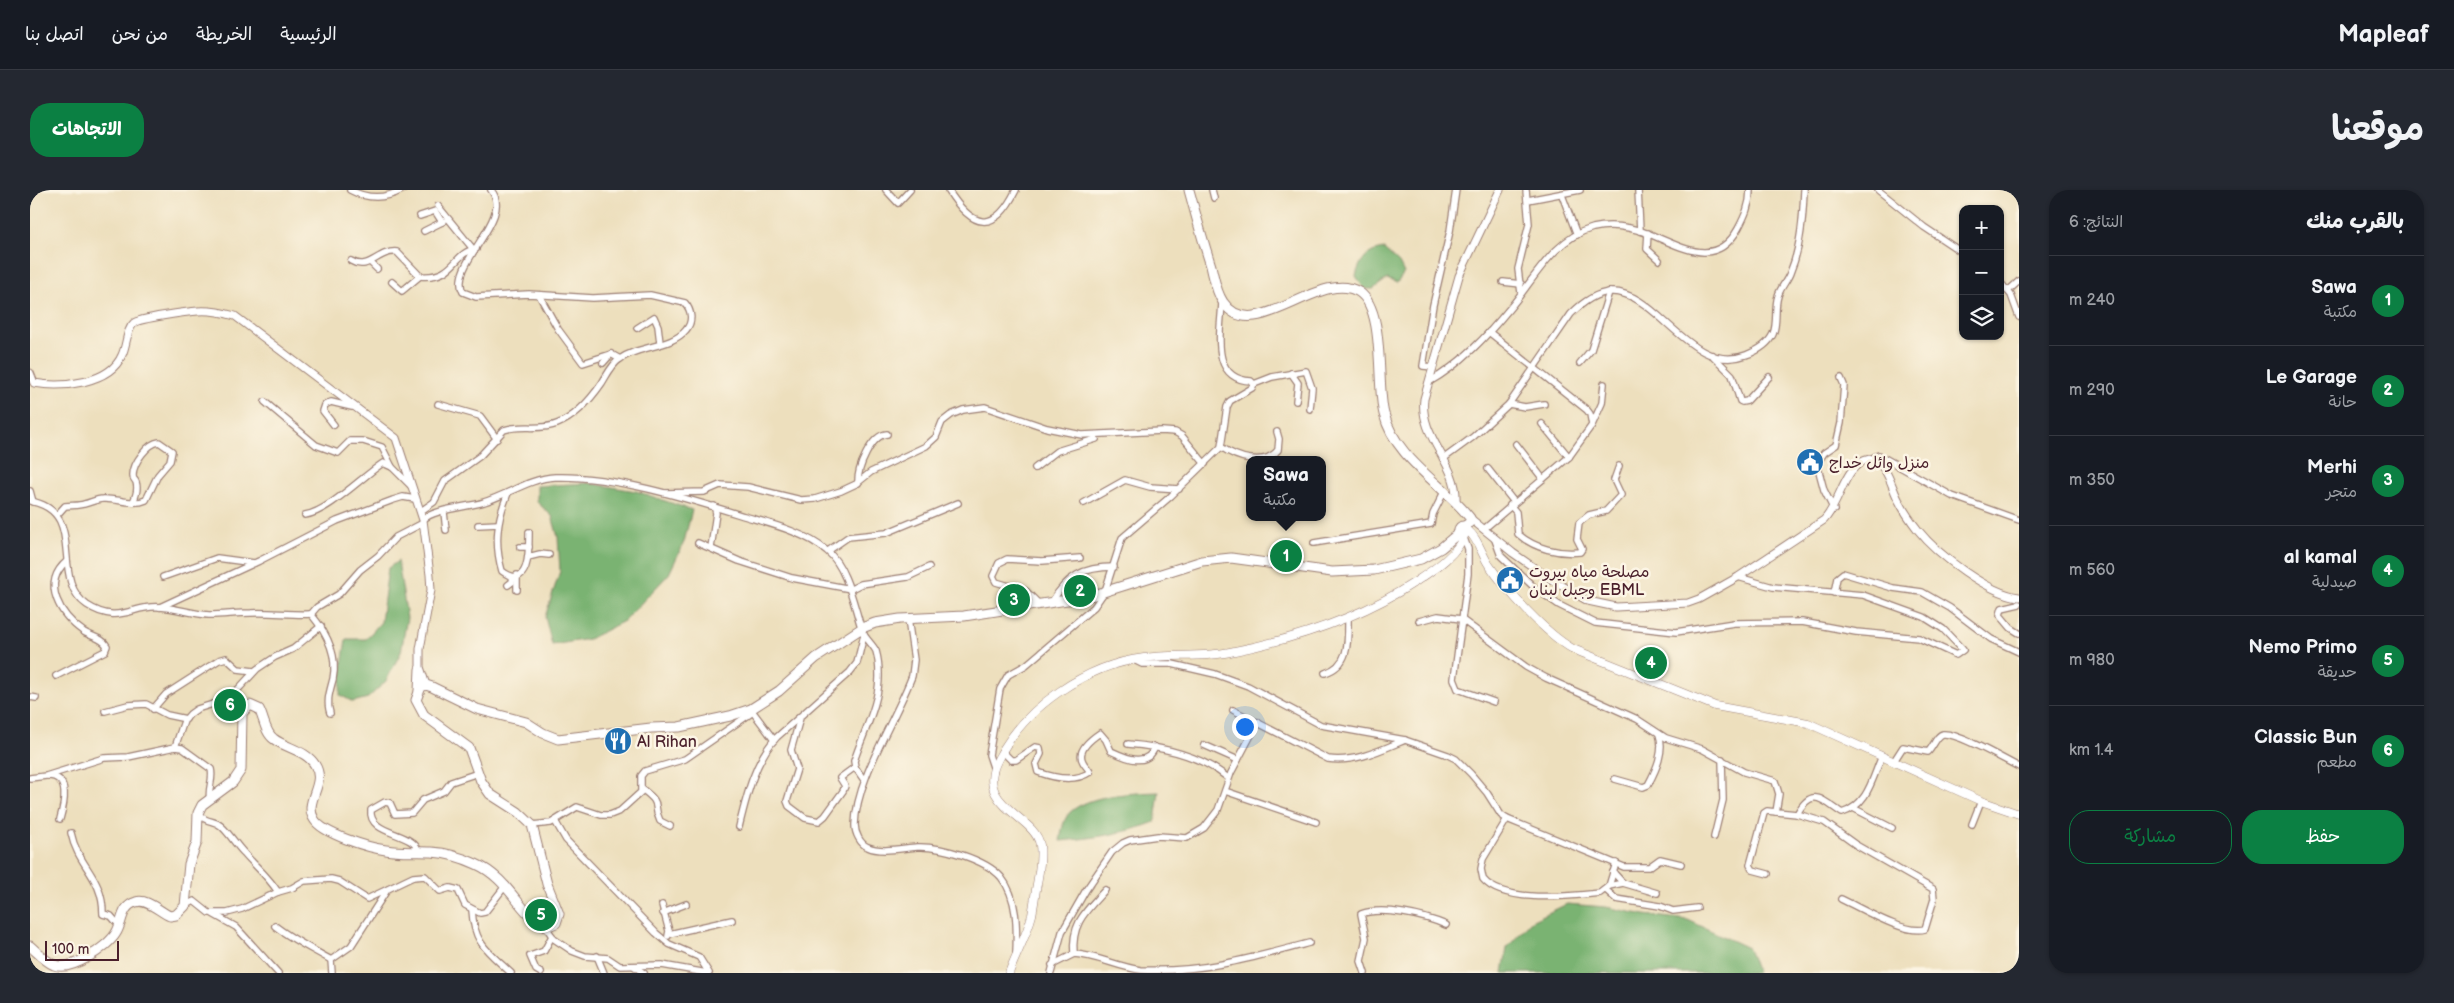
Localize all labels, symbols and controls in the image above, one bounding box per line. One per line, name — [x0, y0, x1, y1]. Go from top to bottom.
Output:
text: Mapleaf — [2338, 20, 2429, 49]
text: اتصل بنا — [25, 24, 84, 45]
text: من نحن — [112, 24, 168, 45]
text: الخريطة — [196, 24, 252, 45]
text: الرئيسية — [280, 24, 337, 45]
button: الاتجاهات — [30, 103, 144, 157]
text: موقعنا — [2331, 108, 2424, 151]
map controls — [1959, 205, 2004, 340]
button: + — [1959, 205, 2004, 250]
text: بالقرب منك — [2306, 209, 2404, 234]
text: النتائج: 6 — [2069, 213, 2123, 232]
button: − — [1959, 250, 2004, 295]
text: Sawa — [2311, 276, 2357, 299]
text: 240 m — [2069, 291, 2115, 310]
text: 1 — [2385, 291, 2391, 310]
button: layers — [1959, 295, 2004, 340]
text: مكتبة — [2324, 303, 2357, 322]
text: Le Garage — [2266, 366, 2357, 389]
text: 290 m — [2069, 381, 2115, 400]
text: 2 — [2383, 381, 2393, 400]
text: حانة — [2329, 393, 2357, 412]
public building icon: منزل وائل خداج — [1795, 447, 1825, 477]
place label: منزل وائل خداج — [1829, 454, 1929, 473]
popup — [1246, 456, 1326, 521]
text: Merhi — [2307, 456, 2357, 479]
text: Sawa — [1263, 464, 1309, 487]
text: 350 m — [2069, 471, 2115, 490]
text: 3 — [2383, 471, 2393, 490]
text: متجر — [2326, 483, 2357, 502]
text: مكتبة — [1263, 491, 1296, 510]
pin: 1 — [1270, 537, 1302, 575]
text: al kamal — [2284, 546, 2357, 569]
text: 560 m — [2069, 561, 2115, 580]
text: 4 — [2383, 561, 2393, 580]
place label: مصلحة مياه بيروت وجبل لبنان EBML — [1529, 563, 1649, 600]
public building icon: مصلحة مياه بيروت وجبل لبنان EBML — [1495, 565, 1525, 595]
pin: 2 — [1064, 572, 1096, 610]
text: صيدلية — [2312, 573, 2357, 592]
pin: 3 — [998, 581, 1030, 619]
text: Nemo Primo — [2248, 636, 2357, 659]
pin: 4 — [1635, 644, 1667, 682]
text: 980 m — [2069, 651, 2115, 670]
text: 5 — [2383, 651, 2393, 670]
text: حديقة — [2318, 663, 2357, 682]
pin: 6 — [214, 686, 246, 724]
your location — [1232, 714, 1258, 740]
restaurant icon: Al Rihan — [603, 726, 633, 756]
text: Classic Bun — [2254, 726, 2357, 749]
place label: Al Rihan — [637, 733, 697, 752]
text: 1.4 km — [2069, 741, 2113, 760]
text: 6 — [2383, 741, 2393, 760]
text: مطعم — [2317, 753, 2357, 772]
button: مشاركة — [2069, 810, 2232, 864]
button: حفظ — [2242, 810, 2404, 864]
pin: 5 — [525, 896, 557, 934]
scale bar — [45, 938, 119, 961]
text: 100 m — [52, 941, 89, 958]

